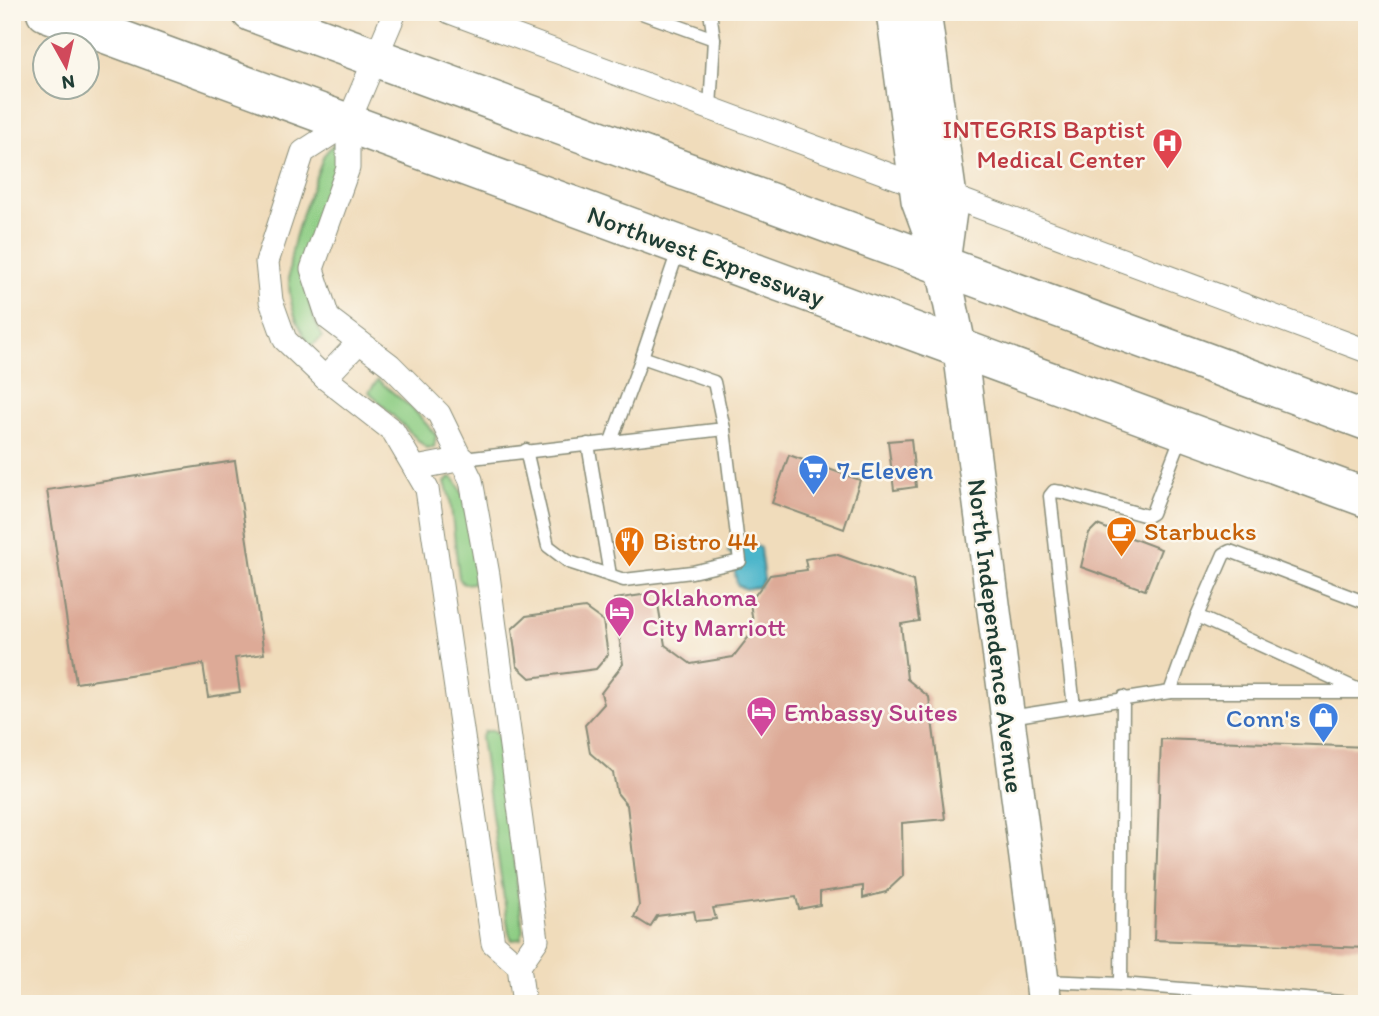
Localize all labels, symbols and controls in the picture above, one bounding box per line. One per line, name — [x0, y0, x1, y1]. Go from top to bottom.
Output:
north arrow — [32, 32, 102, 102]
text: N — [60, 70, 76, 95]
place label: INTEGRIS Baptist Medical Center — [943, 113, 1146, 175]
hospital icon: INTEGRIS Baptist Medical Center — [1151, 127, 1185, 171]
street label: Northwest Expressway — [583, 198, 829, 314]
supermarket icon: 7-Eleven — [797, 453, 831, 497]
place label: 7-Eleven — [837, 454, 934, 486]
street label: North Independence Avenue — [961, 477, 1031, 795]
cafe icon: Starbucks — [1104, 514, 1138, 558]
place label: Starbucks — [1144, 515, 1257, 547]
restaurant icon: Bistro 44 — [613, 524, 647, 568]
place label: Bistro 44 — [653, 525, 759, 557]
place label: Oklahoma City Marriott — [642, 581, 786, 643]
hotel icon: Oklahoma City Marriott — [602, 595, 636, 639]
hotel icon: Embassy Suites — [744, 695, 778, 739]
place label: Embassy Suites — [784, 696, 958, 728]
shop icon: Conn's — [1307, 701, 1341, 745]
place label: Conn's — [1226, 702, 1301, 734]

